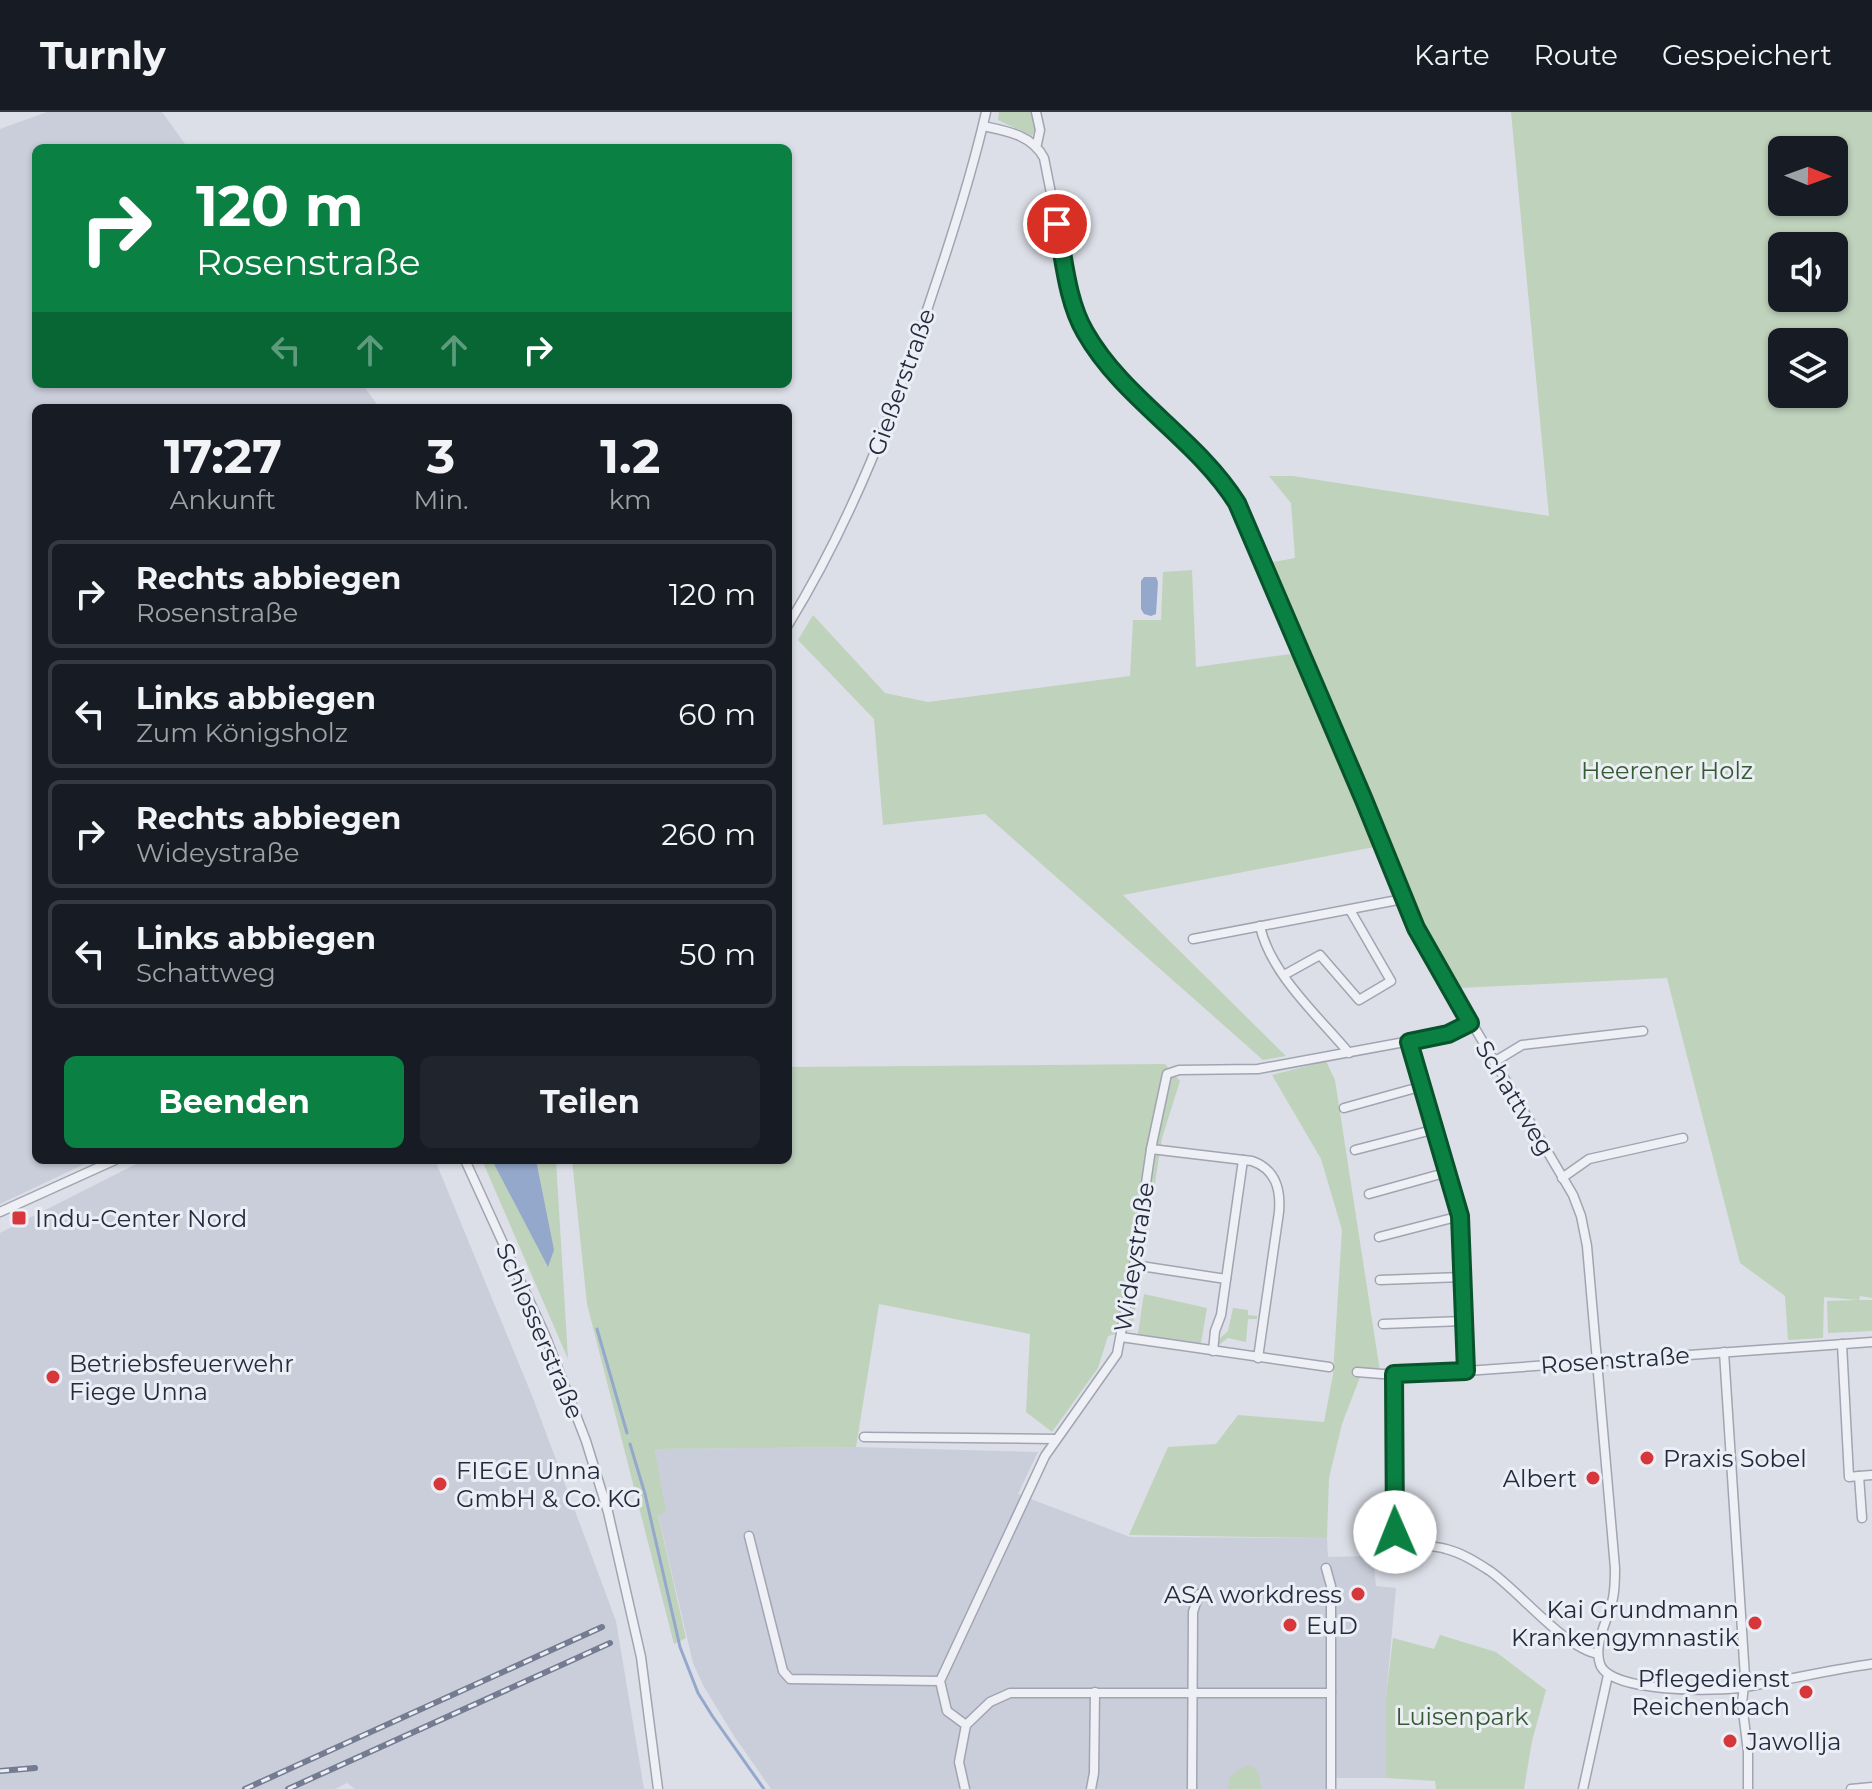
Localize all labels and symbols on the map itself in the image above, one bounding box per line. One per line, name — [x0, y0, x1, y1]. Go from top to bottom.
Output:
north arrow — [1768, 136, 1848, 216]
pin — [1023, 190, 1091, 258]
street label: Gießerstraße — [861, 304, 941, 460]
park label: Heerener Holz — [1581, 756, 1753, 785]
street label: Schattweg — [1469, 1035, 1561, 1161]
street label: Wideystraße — [1108, 1180, 1160, 1334]
place label: Indu-Center Nord — [35, 1204, 247, 1233]
marker: Indu-Center Nord — [10, 1209, 28, 1227]
street label: Schlosserstraße — [490, 1239, 590, 1423]
street label: Rosenstraße — [1539, 1340, 1691, 1380]
place label: Betriebsfeuerwehr Fiege Unna — [69, 1349, 294, 1406]
marker: Betriebsfeuerwehr Fiege Unna — [44, 1368, 62, 1386]
place label: Praxis Sobel — [1663, 1444, 1807, 1473]
marker: Praxis Sobel — [1638, 1449, 1656, 1467]
place label: FIEGE Unna GmbH & Co. KG — [456, 1456, 642, 1513]
place label: Albert — [1503, 1464, 1577, 1493]
marker: Albert — [1584, 1469, 1602, 1487]
marker: FIEGE Unna GmbH & Co. KG — [431, 1475, 449, 1493]
position arrow — [1353, 1490, 1437, 1574]
place label: ASA workdress — [1164, 1580, 1342, 1609]
marker: ASA workdress — [1349, 1585, 1367, 1603]
place label: Kai Grundmann Krankengymnastik — [1511, 1595, 1740, 1652]
place label: EuD — [1306, 1611, 1358, 1640]
marker: Kai Grundmann Krankengymnastik — [1746, 1614, 1764, 1632]
marker: EuD — [1281, 1616, 1299, 1634]
place label: Pflegedienst Reichenbach — [1632, 1664, 1790, 1721]
marker: Pflegedienst Reichenbach — [1797, 1683, 1815, 1701]
park label: Luisenpark — [1395, 1702, 1529, 1731]
place label: Jawollja — [1745, 1727, 1841, 1756]
marker: Jawollja — [1721, 1732, 1739, 1750]

